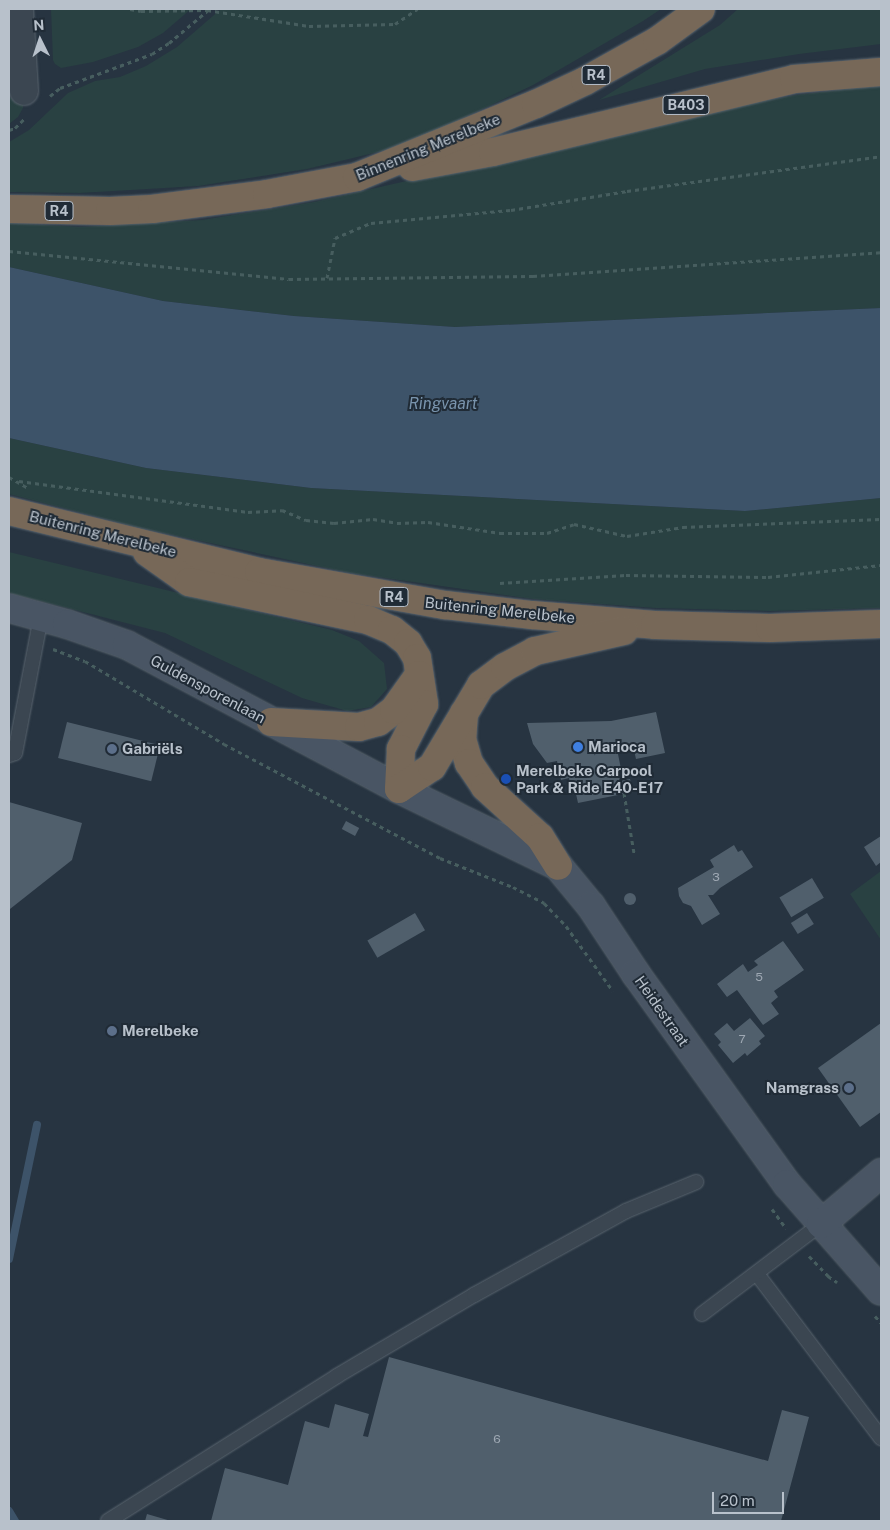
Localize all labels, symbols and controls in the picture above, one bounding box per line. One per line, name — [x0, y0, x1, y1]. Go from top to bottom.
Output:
north arrow — [15, 15, 65, 65]
text: N — [33, 17, 45, 33]
road number: R4 — [581, 64, 611, 86]
road number: B403 — [662, 94, 710, 116]
street label: Binnenring Merelbeke — [353, 110, 503, 184]
road number: R4 — [44, 200, 74, 222]
water label: Ringvaart — [408, 394, 478, 414]
street label: Buitenring Merelbeke — [28, 507, 178, 561]
road number: R4 — [379, 586, 409, 608]
street label: Buitenring Merelbeke — [424, 593, 576, 627]
street label: Guldensporenlaan — [147, 651, 269, 727]
place label: Marioca — [588, 738, 646, 756]
place label: Gabriëls — [122, 740, 183, 758]
marker: Marioca — [572, 741, 584, 753]
marker: Gabriëls — [106, 743, 118, 755]
place label: Merelbeke Carpool Park & Ride E40-E17 — [516, 761, 663, 796]
marker: Merelbeke Carpool Park & Ride E40-E17 — [500, 773, 512, 785]
house number: 3 — [712, 871, 720, 885]
house number: 5 — [755, 971, 763, 985]
street label: Heidestraat — [631, 972, 693, 1050]
place label: Merelbeke — [122, 1022, 199, 1040]
marker: Merelbeke — [106, 1025, 118, 1037]
house number: 7 — [738, 1033, 746, 1047]
place label: Namgrass — [766, 1079, 839, 1097]
marker: Namgrass — [843, 1082, 855, 1094]
house number: 6 — [493, 1433, 501, 1447]
scale bar — [715, 1482, 788, 1514]
text: 20 m — [720, 1492, 755, 1509]

